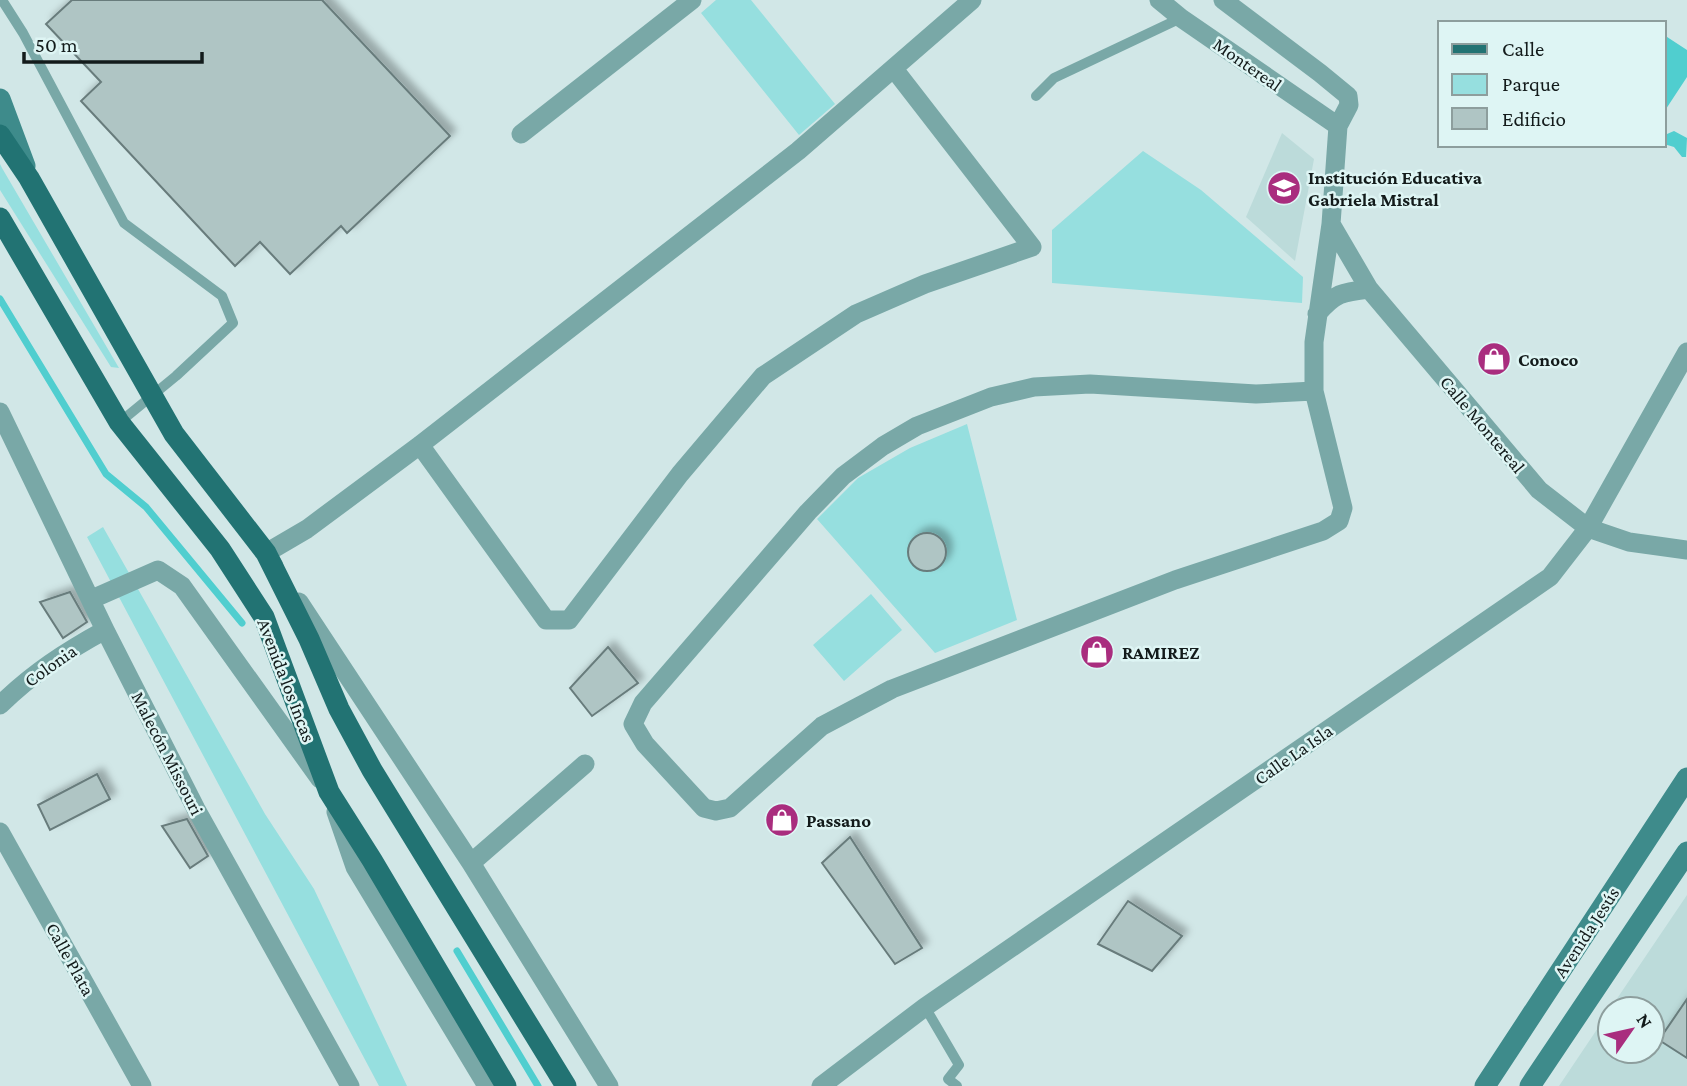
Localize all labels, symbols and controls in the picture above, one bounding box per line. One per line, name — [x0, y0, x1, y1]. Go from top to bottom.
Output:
scale bar — [24, 21, 203, 65]
legend — [1438, 21, 1666, 147]
text: 50 m — [35, 33, 78, 57]
street label: Montereal — [1210, 33, 1286, 95]
text: Calle — [1502, 37, 1544, 61]
text: Parque — [1502, 72, 1560, 96]
text: Edificio — [1502, 107, 1566, 131]
place label: Institución Educativa Gabriela Mistral — [1308, 167, 1483, 210]
school or university icon: Institución Educativa Gabriela Mistral — [1265, 169, 1303, 207]
shop icon: Conoco — [1475, 340, 1513, 378]
place label: Conoco — [1518, 349, 1579, 370]
street label: Calle Montereal — [1436, 372, 1529, 477]
street label: Avenida los Incas — [253, 616, 320, 745]
shop icon: RAMIREZ — [1078, 633, 1116, 671]
street label: Colonia — [20, 640, 81, 691]
place label: RAMIREZ — [1122, 642, 1200, 663]
street label: Malecón Missouri — [127, 688, 208, 819]
street label: Calle La Isla — [1250, 720, 1337, 789]
shop icon: Passano — [763, 801, 801, 839]
place label: Passano — [806, 810, 871, 831]
street label: Avenida Jesús — [1549, 883, 1624, 982]
street label: Calle Plata — [42, 919, 99, 1000]
north arrow — [1596, 995, 1666, 1065]
text: N — [1632, 1010, 1657, 1032]

